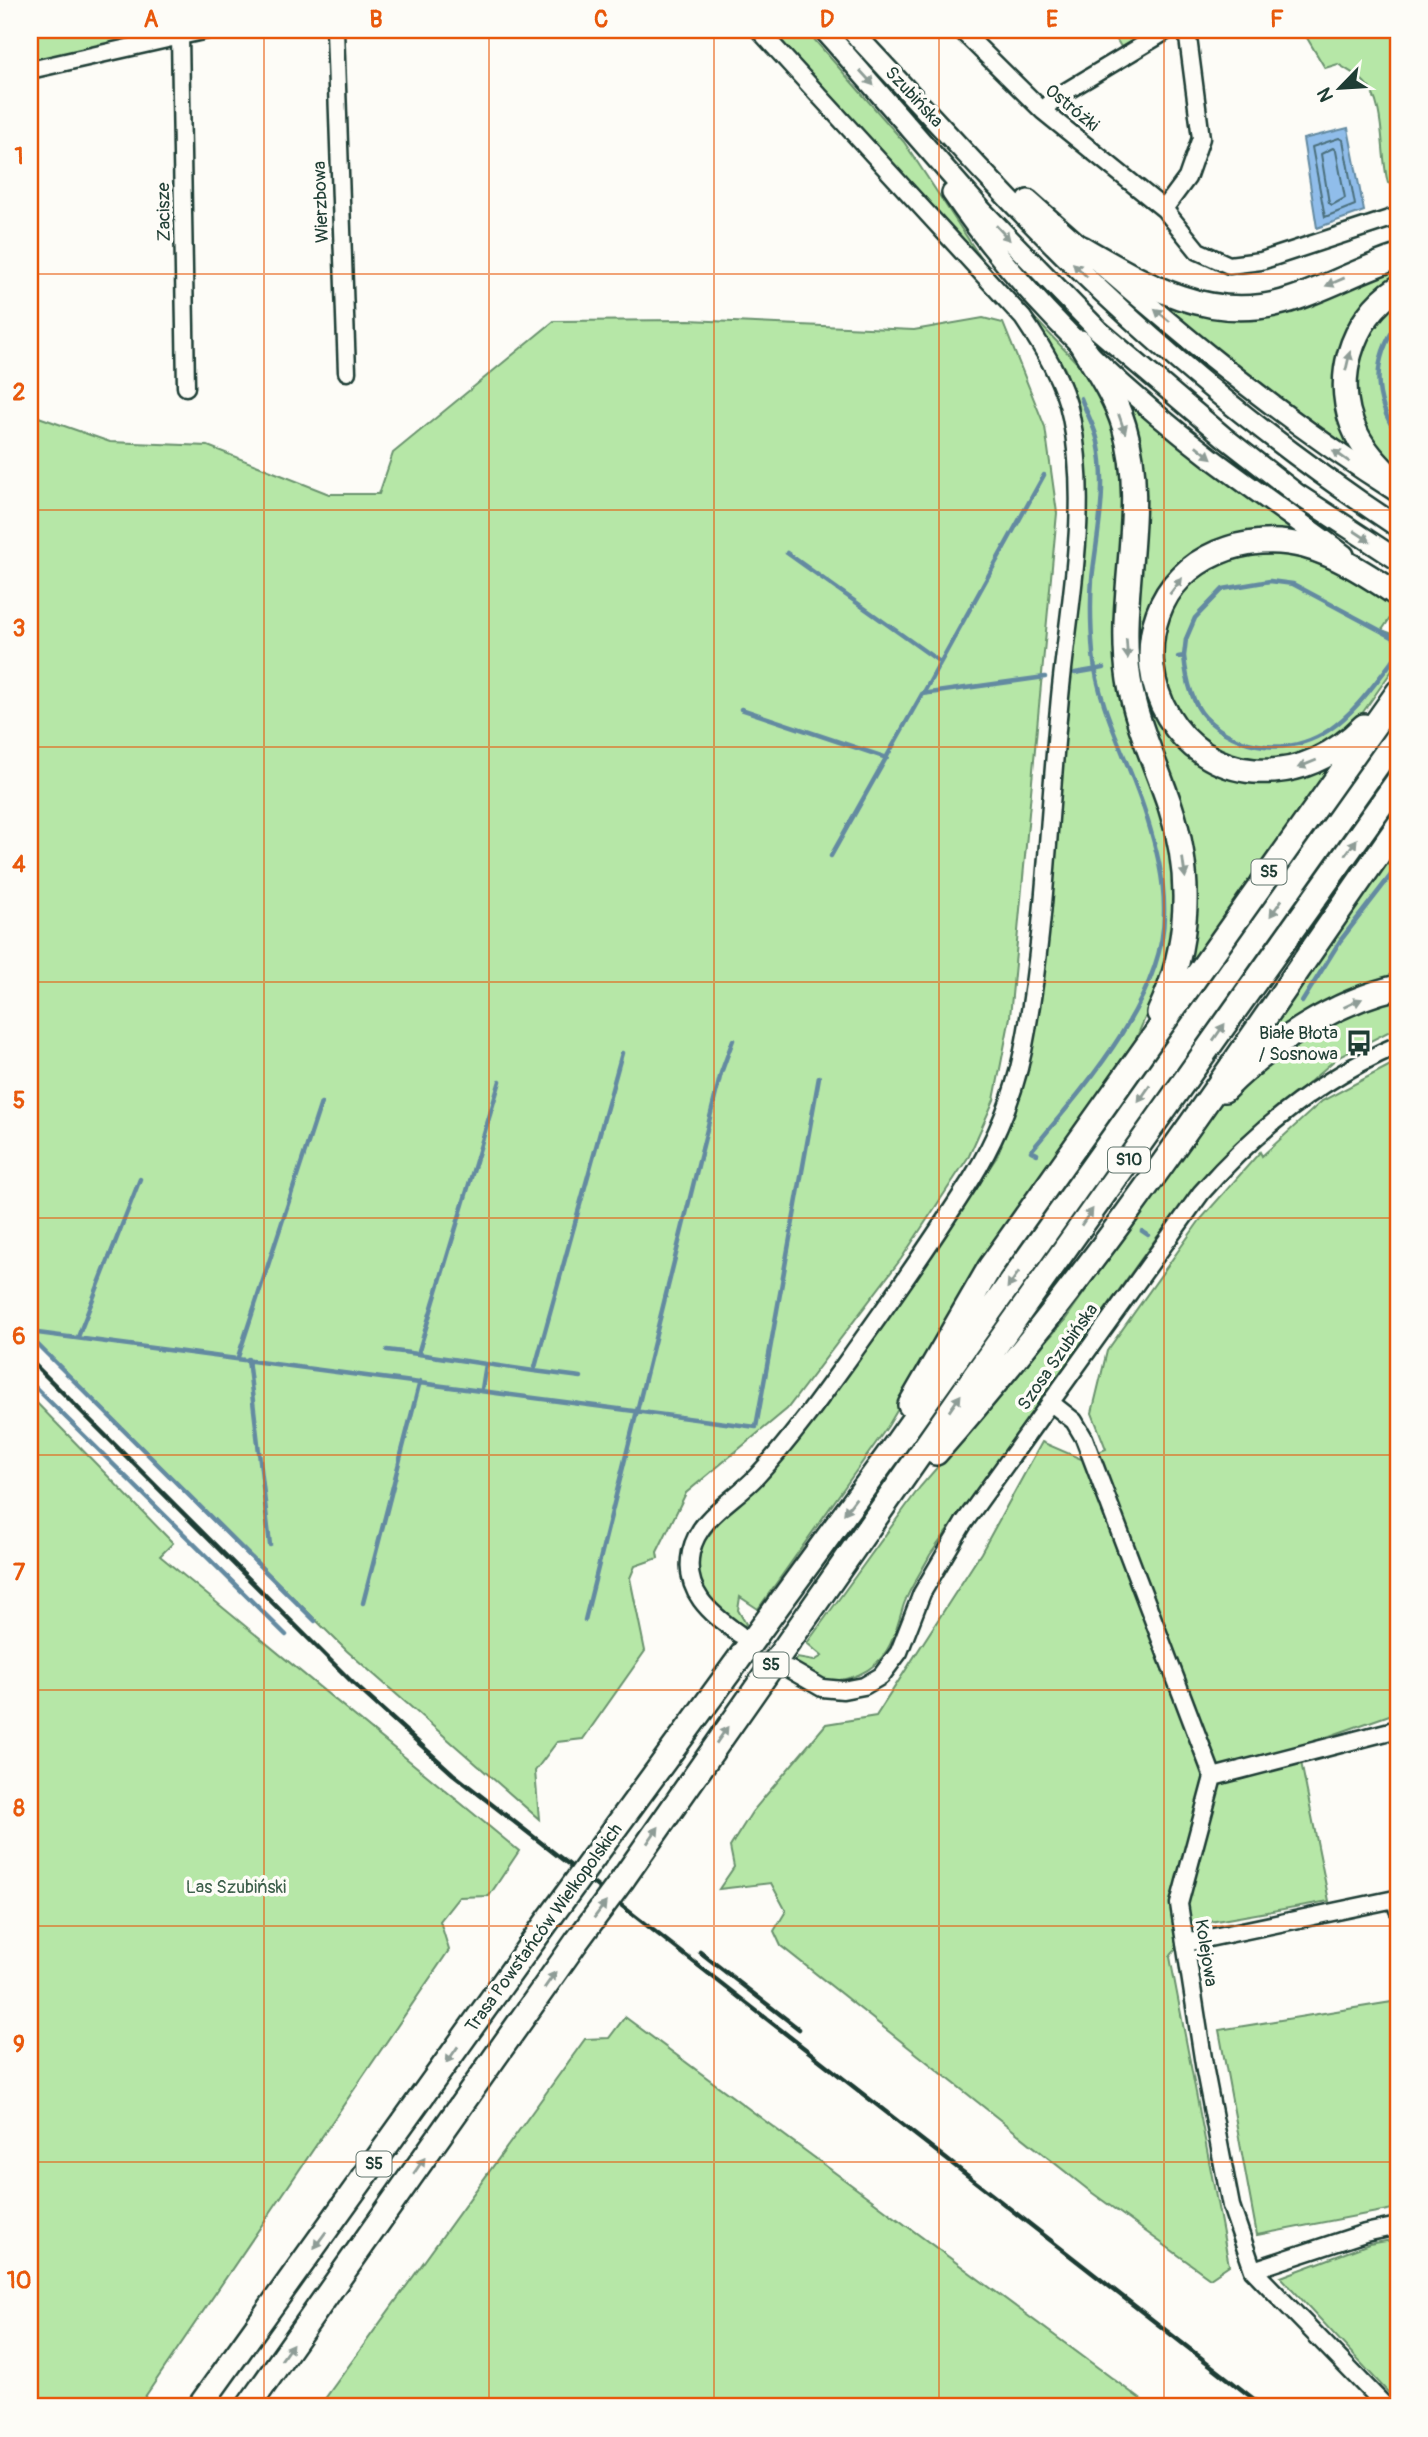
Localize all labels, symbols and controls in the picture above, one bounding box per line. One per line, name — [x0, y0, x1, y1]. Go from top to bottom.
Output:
text: A — [144, 5, 159, 34]
text: B — [369, 5, 383, 34]
text: C — [594, 5, 608, 34]
text: D — [820, 5, 834, 34]
text: E — [1046, 5, 1058, 34]
text: F — [1270, 5, 1284, 34]
north arrow — [1306, 52, 1376, 122]
street label: Szubińska — [880, 62, 948, 132]
one-way arrow — [859, 69, 875, 87]
street label: Ostróżki — [1040, 79, 1104, 137]
text: N — [1312, 84, 1339, 106]
text: 1 — [15, 142, 24, 171]
street label: Wierzbowa — [308, 161, 334, 243]
street label: Zacisze — [152, 182, 176, 242]
one-way arrow — [994, 224, 1010, 241]
one-way arrow — [1072, 262, 1089, 278]
one-way arrow — [1325, 276, 1345, 288]
one-way arrow — [1153, 307, 1171, 323]
one-way arrow — [1343, 350, 1354, 372]
text: 2 — [13, 378, 26, 407]
one-way arrow — [1118, 413, 1128, 434]
one-way arrow — [1196, 444, 1213, 459]
one-way arrow — [1332, 449, 1350, 463]
one-way arrow — [1353, 530, 1372, 543]
one-way arrow — [1168, 577, 1183, 595]
text: 3 — [13, 614, 25, 643]
one-way arrow — [1121, 639, 1132, 661]
one-way arrow — [1297, 758, 1318, 769]
one-way arrow — [1344, 838, 1358, 856]
text: 4 — [12, 850, 26, 879]
one-way arrow — [1179, 857, 1190, 879]
road number: S5 — [1252, 860, 1286, 884]
one-way arrow — [1269, 899, 1283, 917]
one-way arrow — [1343, 998, 1363, 1009]
place label: Białe Błota / Sosnowa — [1259, 1022, 1338, 1066]
one-way arrow — [1212, 1023, 1226, 1041]
bus stop icon: Białe Błota / Sosnowa — [1344, 1028, 1374, 1058]
one-way arrow — [1137, 1085, 1151, 1103]
text: 5 — [13, 1086, 25, 1115]
road number: S10 — [1108, 1148, 1150, 1172]
one-way arrow — [1080, 1208, 1094, 1226]
one-way arrow — [1006, 1271, 1020, 1289]
street label: Szosa Szubińska — [1013, 1299, 1103, 1415]
text: 6 — [12, 1322, 26, 1351]
one-way arrow — [948, 1394, 962, 1412]
one-way arrow — [844, 1497, 858, 1515]
text: 7 — [13, 1558, 26, 1587]
road number: S5 — [754, 1652, 788, 1678]
one-way arrow — [715, 1726, 729, 1744]
text: 8 — [13, 1794, 25, 1823]
street label: Trasa Powstańców Wielkopolskich — [460, 1819, 628, 2037]
one-way arrow — [646, 1826, 660, 1844]
park label: Las Szubiński — [186, 1876, 286, 1899]
one-way arrow — [593, 1901, 607, 1919]
street label: Kolejowa — [1189, 1918, 1223, 1988]
one-way arrow — [543, 1971, 557, 1989]
text: 9 — [13, 2030, 25, 2059]
one-way arrow — [445, 2046, 459, 2064]
road number: S5 — [356, 2152, 392, 2176]
one-way arrow — [412, 2157, 426, 2175]
one-way arrow — [313, 2231, 327, 2249]
text: 10 — [7, 2266, 31, 2295]
one-way arrow — [280, 2343, 294, 2361]

